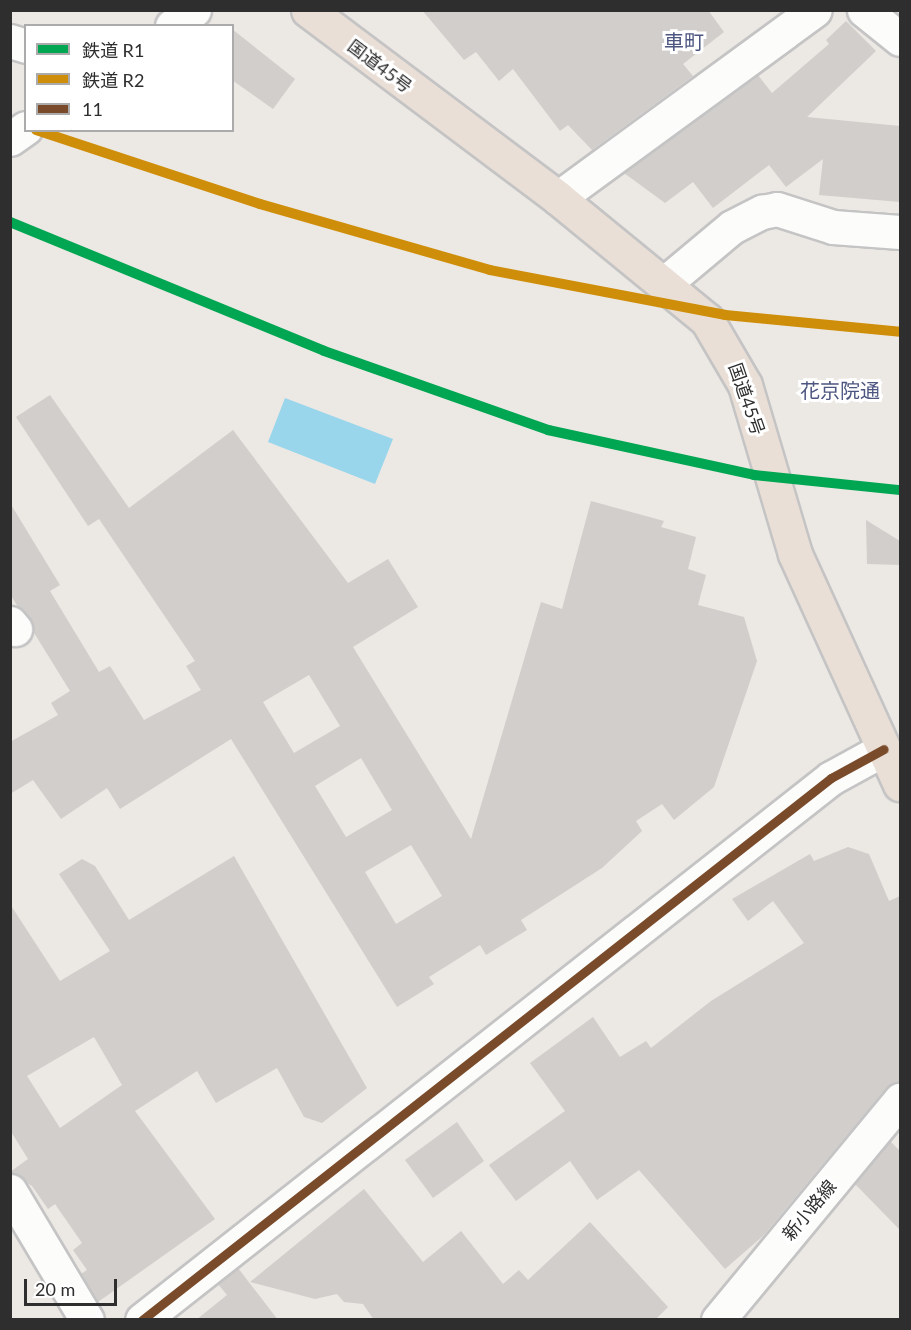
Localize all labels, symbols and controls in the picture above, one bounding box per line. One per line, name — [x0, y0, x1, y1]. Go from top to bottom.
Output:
legend — [24, 24, 234, 132]
district label: 車町 — [664, 29, 704, 53]
street label: 国道45号 — [344, 35, 416, 97]
text: 鉄道 R1 — [82, 39, 144, 61]
text: 鉄道 R2 — [82, 69, 144, 91]
text: 11 — [82, 98, 103, 120]
street label: 国道45号 — [725, 360, 769, 438]
district label: 花京院通 — [800, 378, 880, 402]
street label: 新小路線 — [778, 1175, 840, 1245]
scale bar — [27, 1267, 120, 1305]
text: 20 m — [35, 1278, 75, 1300]

